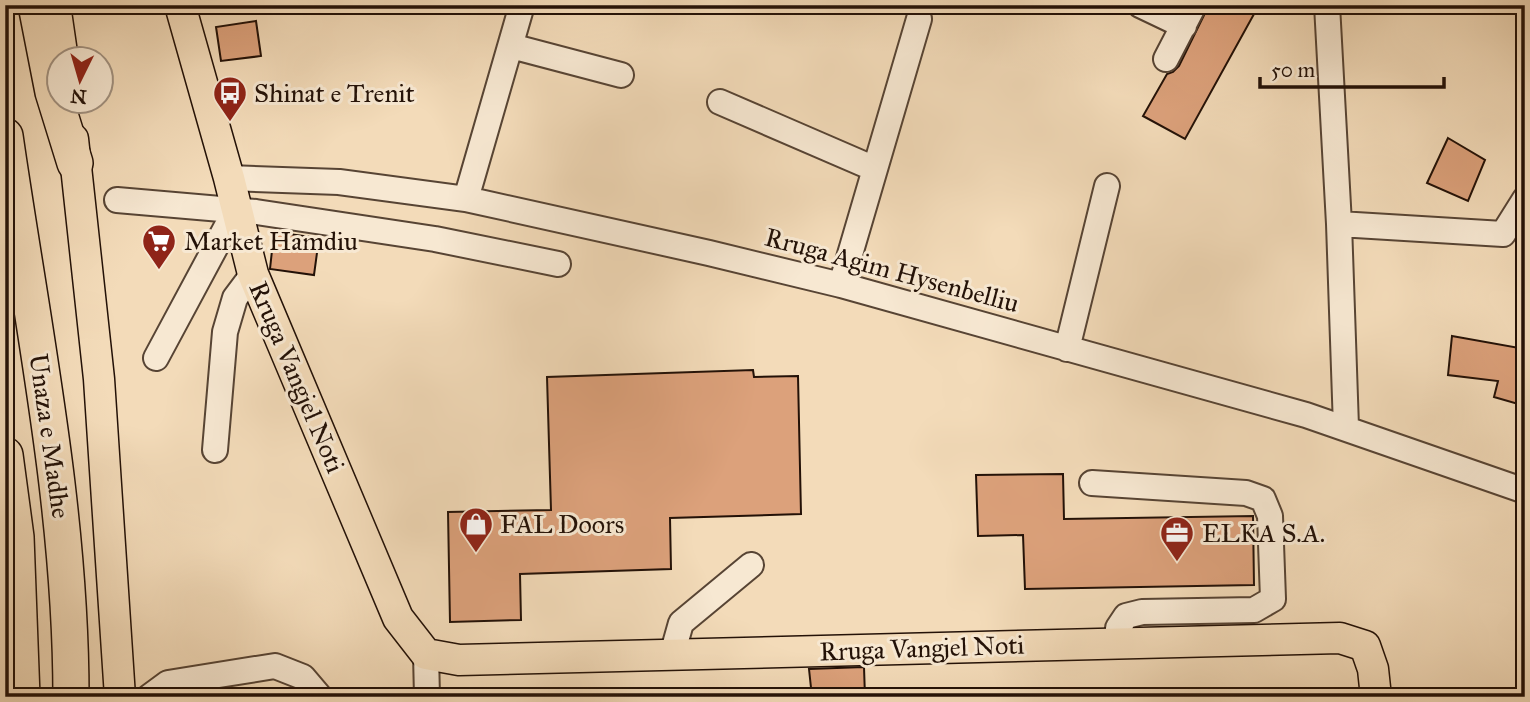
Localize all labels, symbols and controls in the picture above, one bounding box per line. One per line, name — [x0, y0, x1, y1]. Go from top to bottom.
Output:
north arrow — [46, 46, 116, 116]
scale bar — [1260, 46, 1444, 90]
text: 50 m — [1271, 57, 1316, 83]
bus stop icon: Shinat e Trenit — [211, 74, 249, 123]
place label: Shinat e Trenit — [254, 77, 415, 109]
text: N — [70, 84, 88, 109]
street label: Rruga Agim Hysenbelliu — [761, 221, 1023, 319]
supermarket icon: Market Hamdiu — [140, 222, 178, 271]
place label: Market Hamdiu — [184, 225, 358, 257]
street label: Rruga Vangjel Noti — [242, 276, 352, 478]
street label: Unaza e Madhe — [23, 352, 77, 521]
shop icon: FAL Doors — [457, 505, 495, 554]
place label: FAL Doors — [500, 508, 624, 540]
office icon: ELKA S.A. — [1158, 514, 1196, 563]
place label: ELKA S.A. — [1202, 517, 1325, 549]
street label: Rruga Vangjel Noti — [819, 628, 1025, 668]

